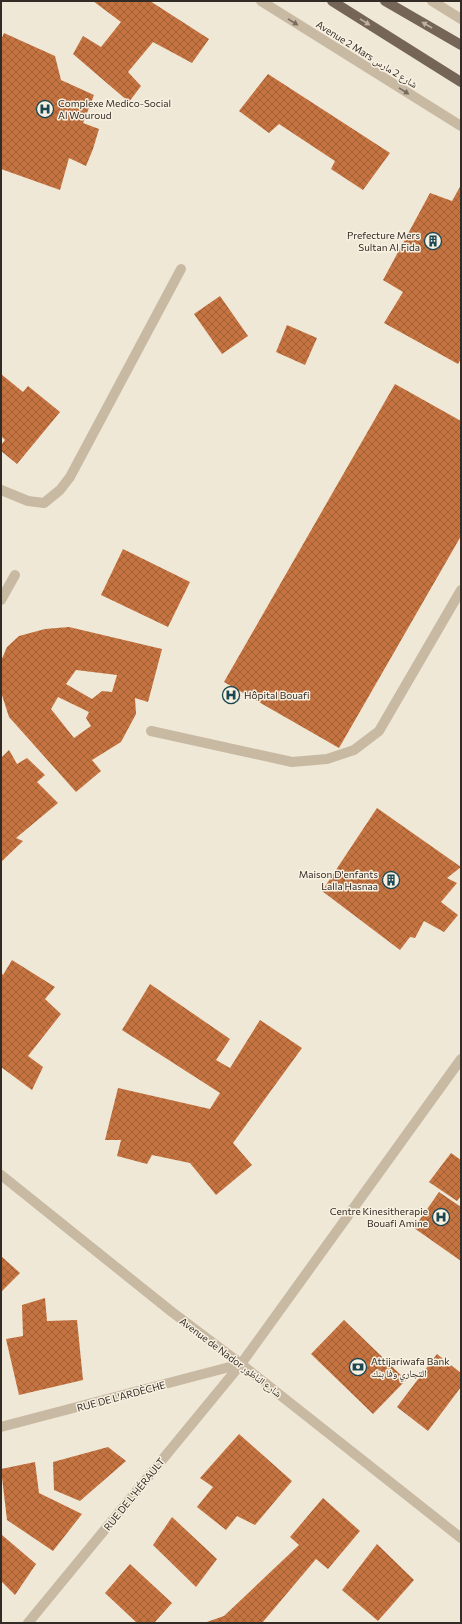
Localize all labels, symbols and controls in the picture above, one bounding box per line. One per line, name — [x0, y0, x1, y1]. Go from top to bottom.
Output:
street label: Avenue 2 Mars شارع 2 مارس — [314, 18, 420, 91]
one-way arrow — [359, 18, 370, 26]
one-way arrow — [287, 19, 299, 26]
one-way arrow — [421, 22, 433, 29]
one-way arrow — [399, 87, 409, 95]
place label: Complexe Medico-Social Al Wouroud — [58, 97, 171, 121]
hospital icon: Complexe Medico-Social Al Wouroud — [35, 99, 55, 119]
place label: Prefecture Mers Sultan Al Fida — [347, 229, 420, 253]
building icon: Prefecture Mers Sultan Al Fida — [423, 231, 443, 251]
hospital icon: Hôpital Bouafi — [221, 685, 241, 705]
place label: Hôpital Bouafi — [244, 689, 310, 701]
place label: Maison D'enfants Lalla Hasnaa — [299, 868, 378, 892]
building icon: Maison D'enfants Lalla Hasnaa — [381, 870, 401, 890]
place label: Centre Kinesitherapie Bouafi Amine — [330, 1205, 428, 1229]
hospital icon: Centre Kinesitherapie Bouafi Amine — [431, 1207, 451, 1227]
street label: Avenue de Nador شارع الناظور — [177, 1315, 285, 1400]
place label: Attijariwafa Bank التجاري وفا بنك — [371, 1355, 450, 1382]
bank icon: Attijariwafa Bank التجاري وفا بنك — [348, 1357, 368, 1377]
street label: RUE DE L'ARDÈCHE — [75, 1378, 167, 1414]
street label: RUE DE L'HÉRAULT — [101, 1455, 167, 1533]

